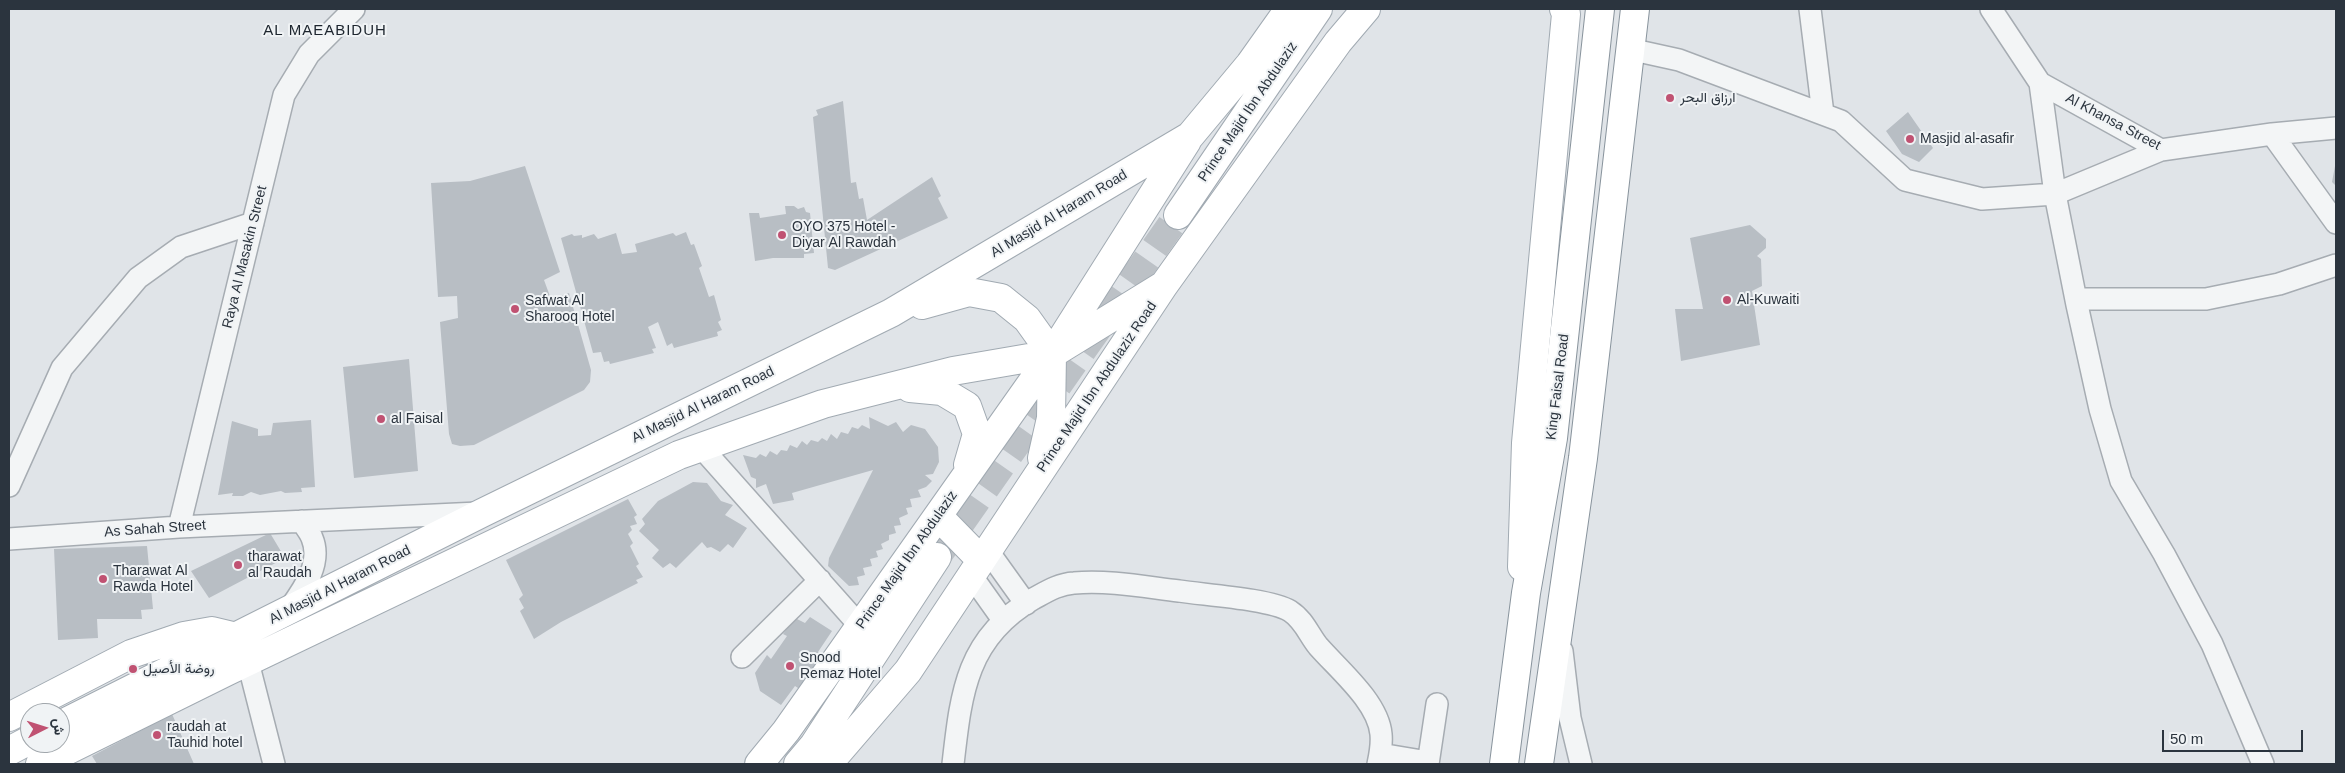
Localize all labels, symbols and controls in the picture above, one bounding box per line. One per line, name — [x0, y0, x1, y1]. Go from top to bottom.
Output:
district label: AL MAEABIDUH — [262, 22, 388, 40]
street label: Prince Majid Ibn Abdulaziz — [1195, 39, 1301, 185]
place label: ارزاق البحر — [1680, 90, 1736, 106]
street label: Al Khansa Street — [2063, 90, 2163, 154]
marker: ارزاق البحر — [1664, 92, 1676, 104]
place label: Masjid al-asafir — [1920, 131, 2014, 147]
marker: Masjid al-asafir — [1904, 133, 1916, 145]
street label: Al Masjid Al Haram Road — [988, 167, 1130, 261]
street label: Raya Al Masakin Street — [219, 184, 271, 330]
place label: OYO 375 Hotel - Diyar Al Rawdah — [792, 219, 896, 252]
marker: OYO 375 Hotel - Diyar Al Rawdah — [776, 229, 788, 241]
place label: Al-Kuwaiti — [1737, 292, 1799, 308]
place label: Safwat Al Sharooq Hotel — [525, 293, 615, 326]
marker: Al-Kuwaiti — [1721, 294, 1733, 306]
street label: Prince Majid Ibn Abdulaziz Road — [1033, 298, 1161, 476]
marker: Safwat Al Sharooq Hotel — [509, 303, 521, 315]
street label: King Faisal Road — [1543, 333, 1573, 441]
street label: Al Masjid Al Haram Road — [629, 363, 777, 447]
place label: al Faisal — [391, 411, 443, 427]
marker: al Faisal — [375, 413, 387, 425]
street label: Prince Majid Ibn Abdulaziz — [853, 488, 961, 632]
street label: As Sahah Street — [104, 517, 206, 541]
street label: Al Masjid Al Haram Road — [267, 542, 413, 628]
place label: tharawat al Raudah — [248, 549, 312, 582]
marker: tharawat al Raudah — [232, 559, 244, 571]
place label: Tharawat Al Rawda Hotel — [113, 563, 193, 596]
marker: Tharawat Al Rawda Hotel — [97, 573, 109, 585]
place label: Snood Remaz Hotel — [800, 650, 881, 682]
marker: Snood Remaz Hotel — [784, 660, 796, 672]
place label: روضة الأصيل — [143, 661, 215, 677]
marker: روضة الأصيل — [127, 663, 139, 675]
north arrow — [20, 703, 70, 753]
text: ش — [50, 718, 68, 736]
place label: raudah at Tauhid hotel — [167, 719, 243, 752]
scale bar — [2165, 720, 2306, 752]
marker: raudah at Tauhid hotel — [151, 729, 163, 741]
text: 50 m — [2170, 730, 2203, 747]

